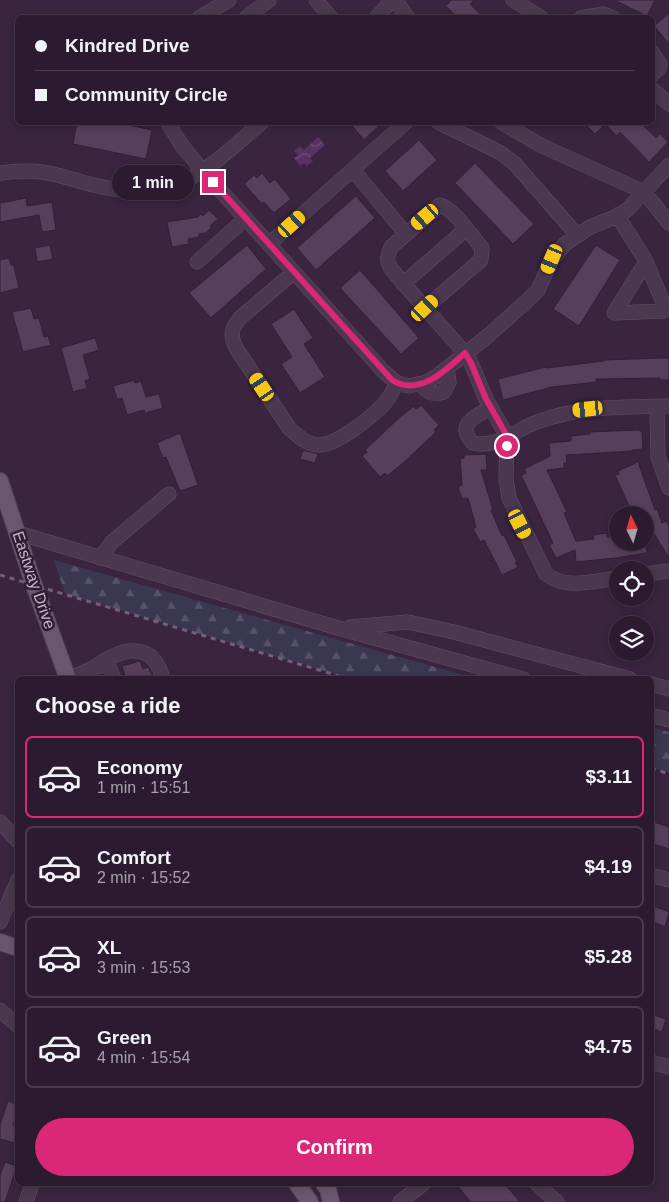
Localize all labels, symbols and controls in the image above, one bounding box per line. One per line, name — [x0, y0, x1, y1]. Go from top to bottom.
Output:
text: Kindred Drive — [65, 35, 190, 56]
text: Community Circle — [65, 84, 228, 105]
callout: 1 min — [113, 164, 196, 200]
route end — [202, 171, 224, 193]
text: 1 min — [132, 174, 174, 191]
car — [408, 201, 441, 233]
car — [275, 208, 308, 240]
car — [539, 242, 564, 276]
car — [408, 292, 441, 324]
car — [247, 370, 276, 404]
car — [572, 400, 603, 418]
route start — [496, 435, 518, 457]
north arrow — [609, 506, 654, 551]
map controls — [609, 506, 654, 661]
car — [506, 507, 533, 541]
street label: Eastway Drive — [9, 529, 59, 631]
button: locate — [609, 561, 654, 606]
button: layers — [609, 616, 654, 661]
text: Choose a ride — [35, 693, 180, 718]
icon: car — [37, 755, 82, 800]
text: Economy — [97, 757, 183, 778]
text: $3.11 — [586, 766, 632, 787]
text: 1 min · 15:51 — [97, 779, 190, 796]
icon: car — [37, 845, 82, 890]
text: Comfort — [97, 847, 171, 868]
text: $4.19 — [584, 856, 632, 877]
text: 2 min · 15:52 — [97, 869, 190, 886]
icon: car — [37, 935, 82, 980]
text: XL — [97, 937, 121, 958]
text: $5.28 — [584, 946, 632, 967]
text: 3 min · 15:53 — [97, 959, 190, 976]
icon: car — [37, 1025, 82, 1070]
text: Green — [97, 1027, 152, 1048]
text: $4.75 — [584, 1036, 632, 1057]
text: 4 min · 15:54 — [97, 1049, 190, 1066]
button: Confirm — [35, 1118, 634, 1176]

